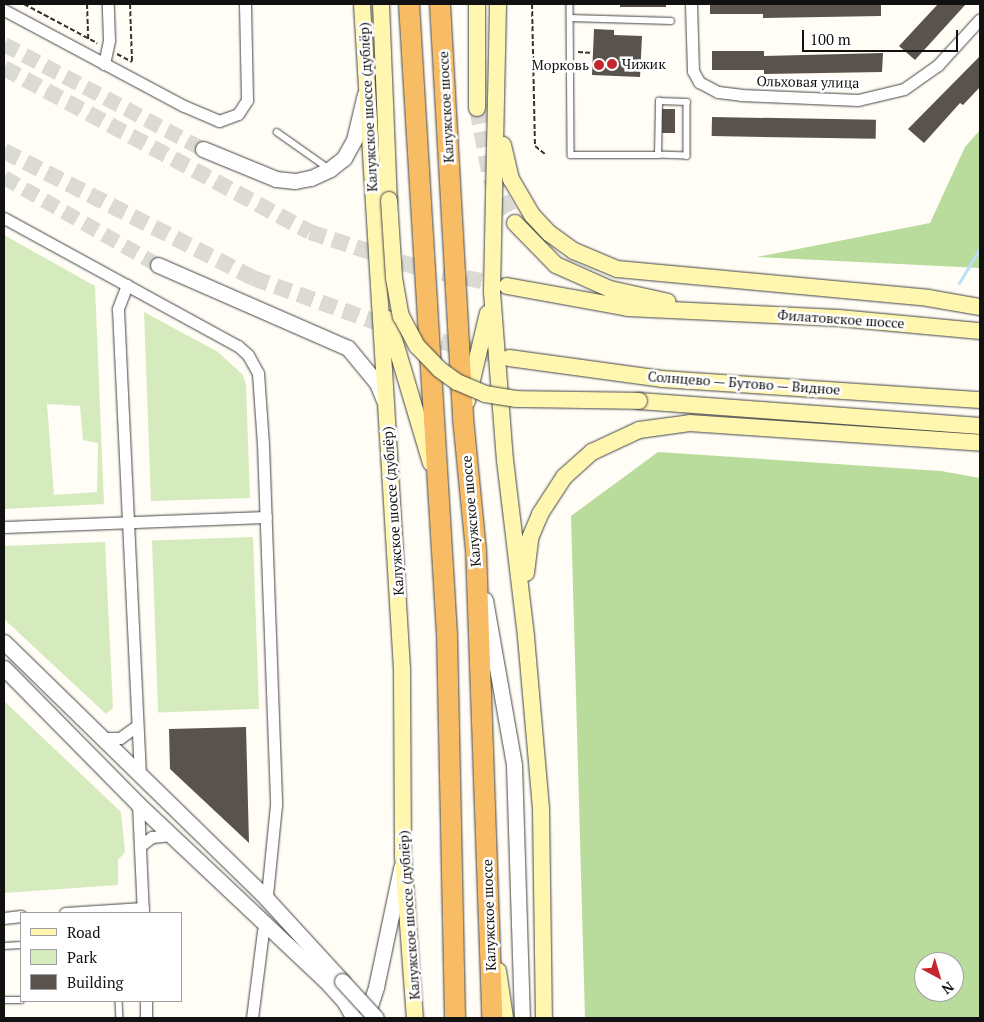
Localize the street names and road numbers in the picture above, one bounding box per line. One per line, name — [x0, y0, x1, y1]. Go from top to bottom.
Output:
street label: Калужское шоссе (дублёр) — [355, 22, 381, 192]
street label: Калужское шоссе — [435, 51, 457, 163]
street label: Ольховая улица — [756, 73, 860, 91]
street label: Филатовское шоссе — [777, 306, 905, 332]
street label: Солнцево — Бутово — Видное — [646, 368, 842, 398]
street label: Калужское шоссе (дублёр) — [379, 426, 407, 596]
street label: Калужское шоссе — [458, 455, 484, 567]
street label: Калужское шоссе (дублёр) — [395, 830, 423, 1000]
street label: Калужское шоссе — [479, 859, 499, 971]

